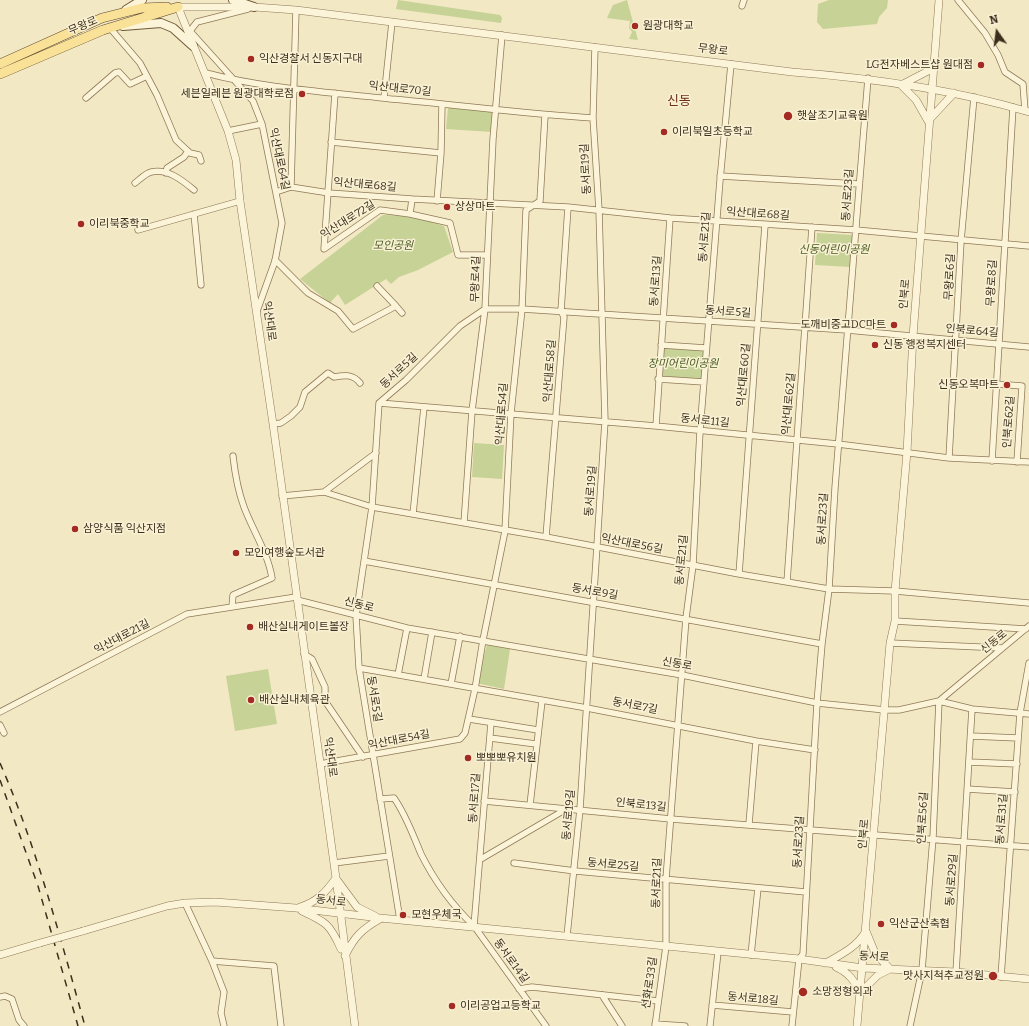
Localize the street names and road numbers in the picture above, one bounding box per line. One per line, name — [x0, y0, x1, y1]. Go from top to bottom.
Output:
street label: 무왕로 — [66, 14, 100, 38]
street label: 무왕로 — [697, 42, 729, 58]
street label: 익산대로70길 — [368, 79, 432, 99]
street label: 익산대로64길 — [266, 127, 292, 191]
street label: 동서로19길 — [578, 143, 594, 195]
street label: 동서로23길 — [840, 168, 856, 222]
street label: 익산대로68길 — [333, 176, 397, 194]
street label: 익산대로72길 — [318, 198, 378, 242]
street label: 익산대로68길 — [726, 205, 790, 223]
street label: 동서로21길 — [697, 211, 713, 263]
street label: 무왕로6길 — [942, 253, 958, 301]
street label: 무왕로4길 — [469, 255, 483, 303]
street label: 동서로13길 — [648, 255, 664, 307]
street label: 무왕로8길 — [984, 259, 1000, 307]
street label: 인북로 — [897, 278, 913, 310]
street label: 익산대로 — [260, 300, 278, 342]
street label: 동서로5길 — [704, 304, 752, 320]
street label: 인북로64길 — [945, 322, 999, 340]
street label: 익산대로58길 — [541, 339, 559, 403]
street label: 익산대로60길 — [735, 342, 753, 408]
street label: 동서로5길 — [378, 350, 420, 392]
street label: 익산대로62길 — [780, 372, 798, 436]
street label: 익산대로54길 — [493, 382, 511, 446]
street label: 인북로62길 — [1001, 395, 1017, 449]
street label: 동서로11길 — [680, 412, 730, 430]
street label: 동서로19길 — [583, 465, 599, 517]
street label: 동서로23길 — [815, 492, 831, 546]
street label: 익산대로56길 — [600, 532, 664, 556]
street label: 동서로21길 — [673, 534, 691, 586]
street label: 동서로9길 — [571, 581, 619, 603]
street label: 신동로 — [343, 595, 375, 615]
street label: 익산대로21길 — [92, 617, 152, 657]
street label: 신동로 — [978, 627, 1010, 657]
street label: 신동로 — [661, 655, 693, 673]
street label: 동서로5길 — [364, 675, 384, 723]
street label: 동서로7길 — [611, 695, 659, 717]
street label: 익산대로54길 — [367, 728, 431, 752]
street label: 익산대로 — [321, 736, 339, 778]
street label: 동서로17길 — [467, 772, 483, 824]
street label: 동서로19길 — [560, 789, 578, 841]
street label: 인북로56길 — [915, 791, 931, 845]
street label: 동서로31길 — [994, 793, 1010, 845]
street label: 인북로13길 — [615, 796, 667, 814]
street label: 동서로23길 — [791, 815, 807, 869]
street label: 인북로 — [856, 818, 872, 850]
street label: 동서로29길 — [944, 853, 960, 907]
street label: 동서로25길 — [586, 856, 640, 874]
street label: 동서로21길 — [650, 857, 664, 909]
street label: 동서로 — [315, 893, 347, 909]
street label: 동서로14길 — [491, 936, 531, 986]
street label: 동서로 — [858, 950, 890, 964]
street label: 선화로33길 — [640, 956, 660, 1010]
street label: 동서로18길 — [727, 990, 779, 1008]

